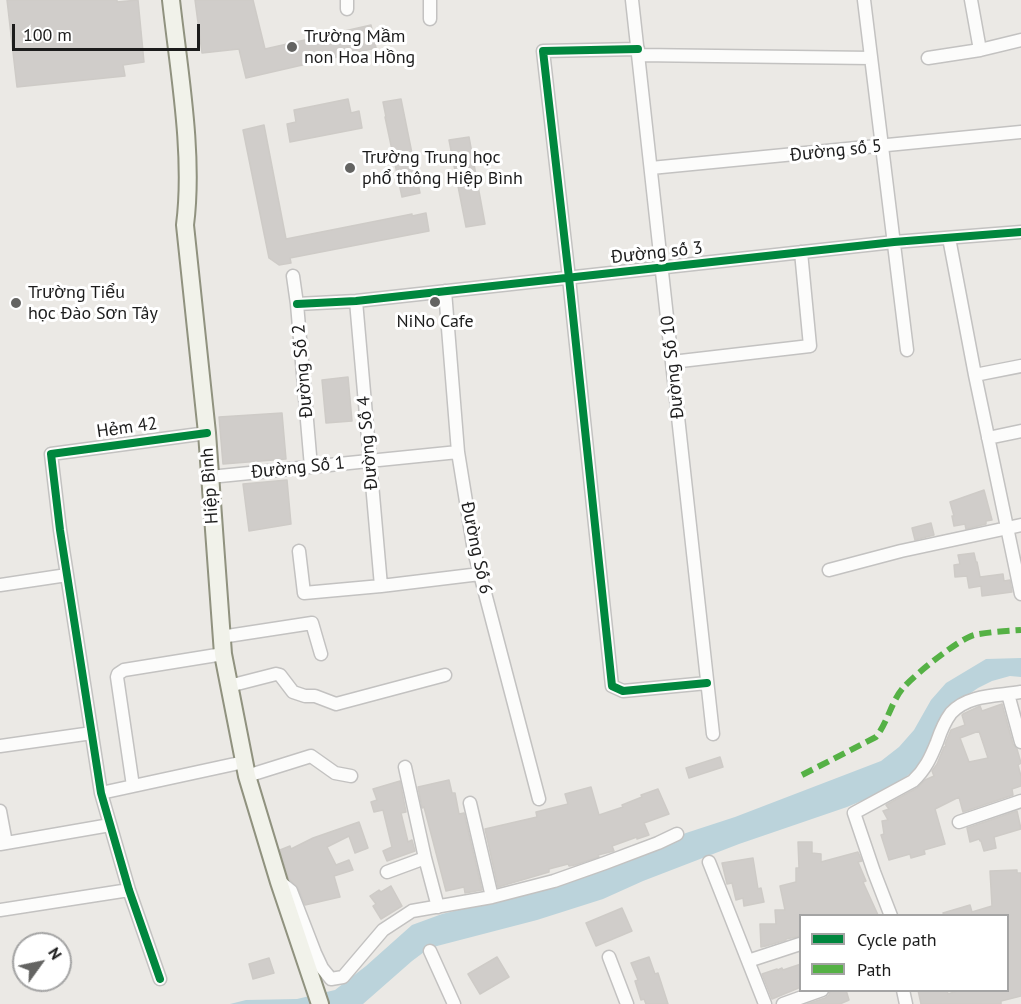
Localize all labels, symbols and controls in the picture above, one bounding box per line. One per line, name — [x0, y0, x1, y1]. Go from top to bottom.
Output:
scale bar — [15, 12, 202, 50]
text: 100 m — [23, 23, 72, 46]
place label: Trường Mầm non Hoa Hồng — [304, 26, 415, 68]
marker: Trường Mầm non Hoa Hồng — [285, 40, 299, 54]
street label: Đường số 5 — [789, 135, 883, 167]
place label: Trường Trung học phổ thông Hiệp Bình — [362, 147, 523, 190]
marker: Trường Trung học phổ thông Hiệp Bình — [343, 161, 357, 175]
street label: Đường số 3 — [610, 237, 704, 269]
place label: Trường Tiểu học Đào Sơn Tây — [28, 282, 158, 324]
marker: NiNo Cafe — [428, 295, 442, 309]
marker: Trường Tiểu học Đào Sơn Tây — [9, 296, 23, 310]
place label: NiNo Cafe — [396, 311, 474, 333]
street label: Đường Số 10 — [657, 314, 689, 420]
street label: Đường Số 2 — [288, 323, 318, 419]
street label: Đường Số 4 — [353, 395, 383, 491]
street label: Hẻm 42 — [95, 413, 159, 443]
street label: Hiệp Bình — [197, 447, 223, 525]
street label: Đường Số 1 — [250, 452, 346, 484]
street label: Đường Số 6 — [456, 500, 496, 596]
legend — [799, 914, 1009, 992]
text: Cycle path — [857, 928, 937, 951]
north arrow — [12, 932, 72, 992]
text: N — [44, 943, 67, 963]
text: Path — [857, 958, 891, 981]

